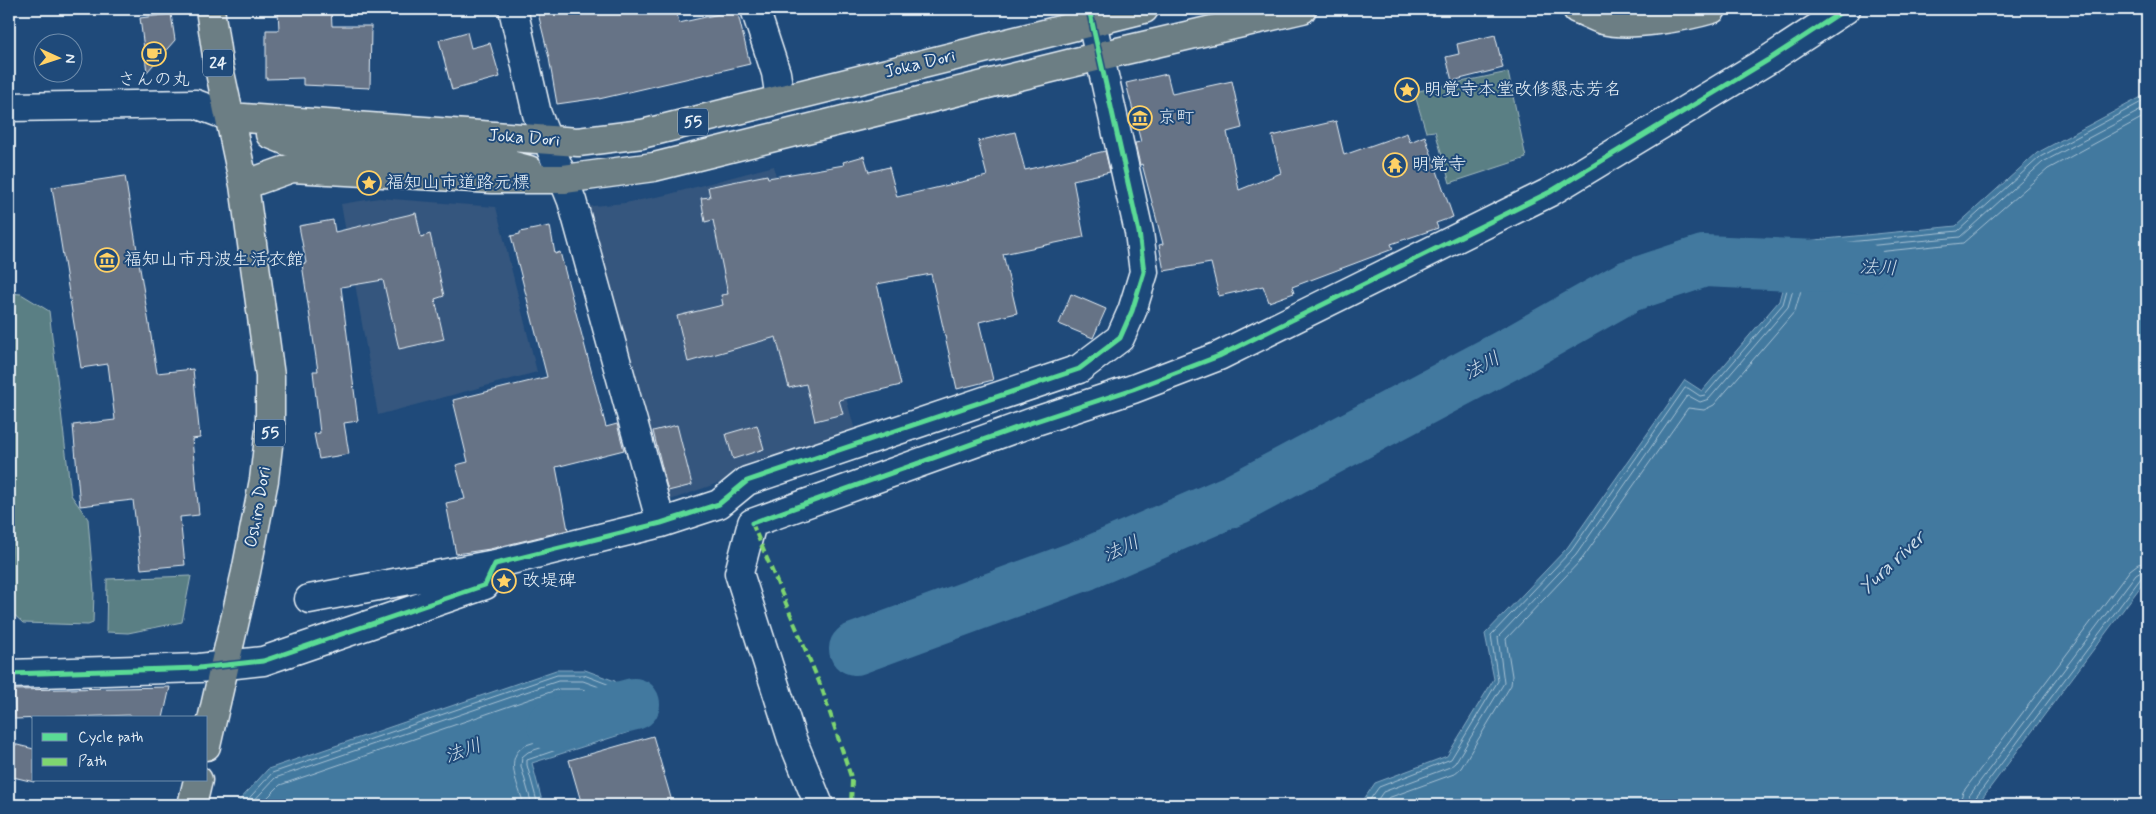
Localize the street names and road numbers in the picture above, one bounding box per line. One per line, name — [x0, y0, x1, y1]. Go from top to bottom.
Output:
street label: Joka Dori — [882, 44, 958, 84]
road number: 24 — [203, 49, 233, 76]
road number: 55 — [678, 108, 708, 136]
street label: Joka Dori — [487, 124, 561, 152]
road number: 55 — [255, 419, 285, 446]
street label: Oshiro Dori — [239, 464, 277, 550]

